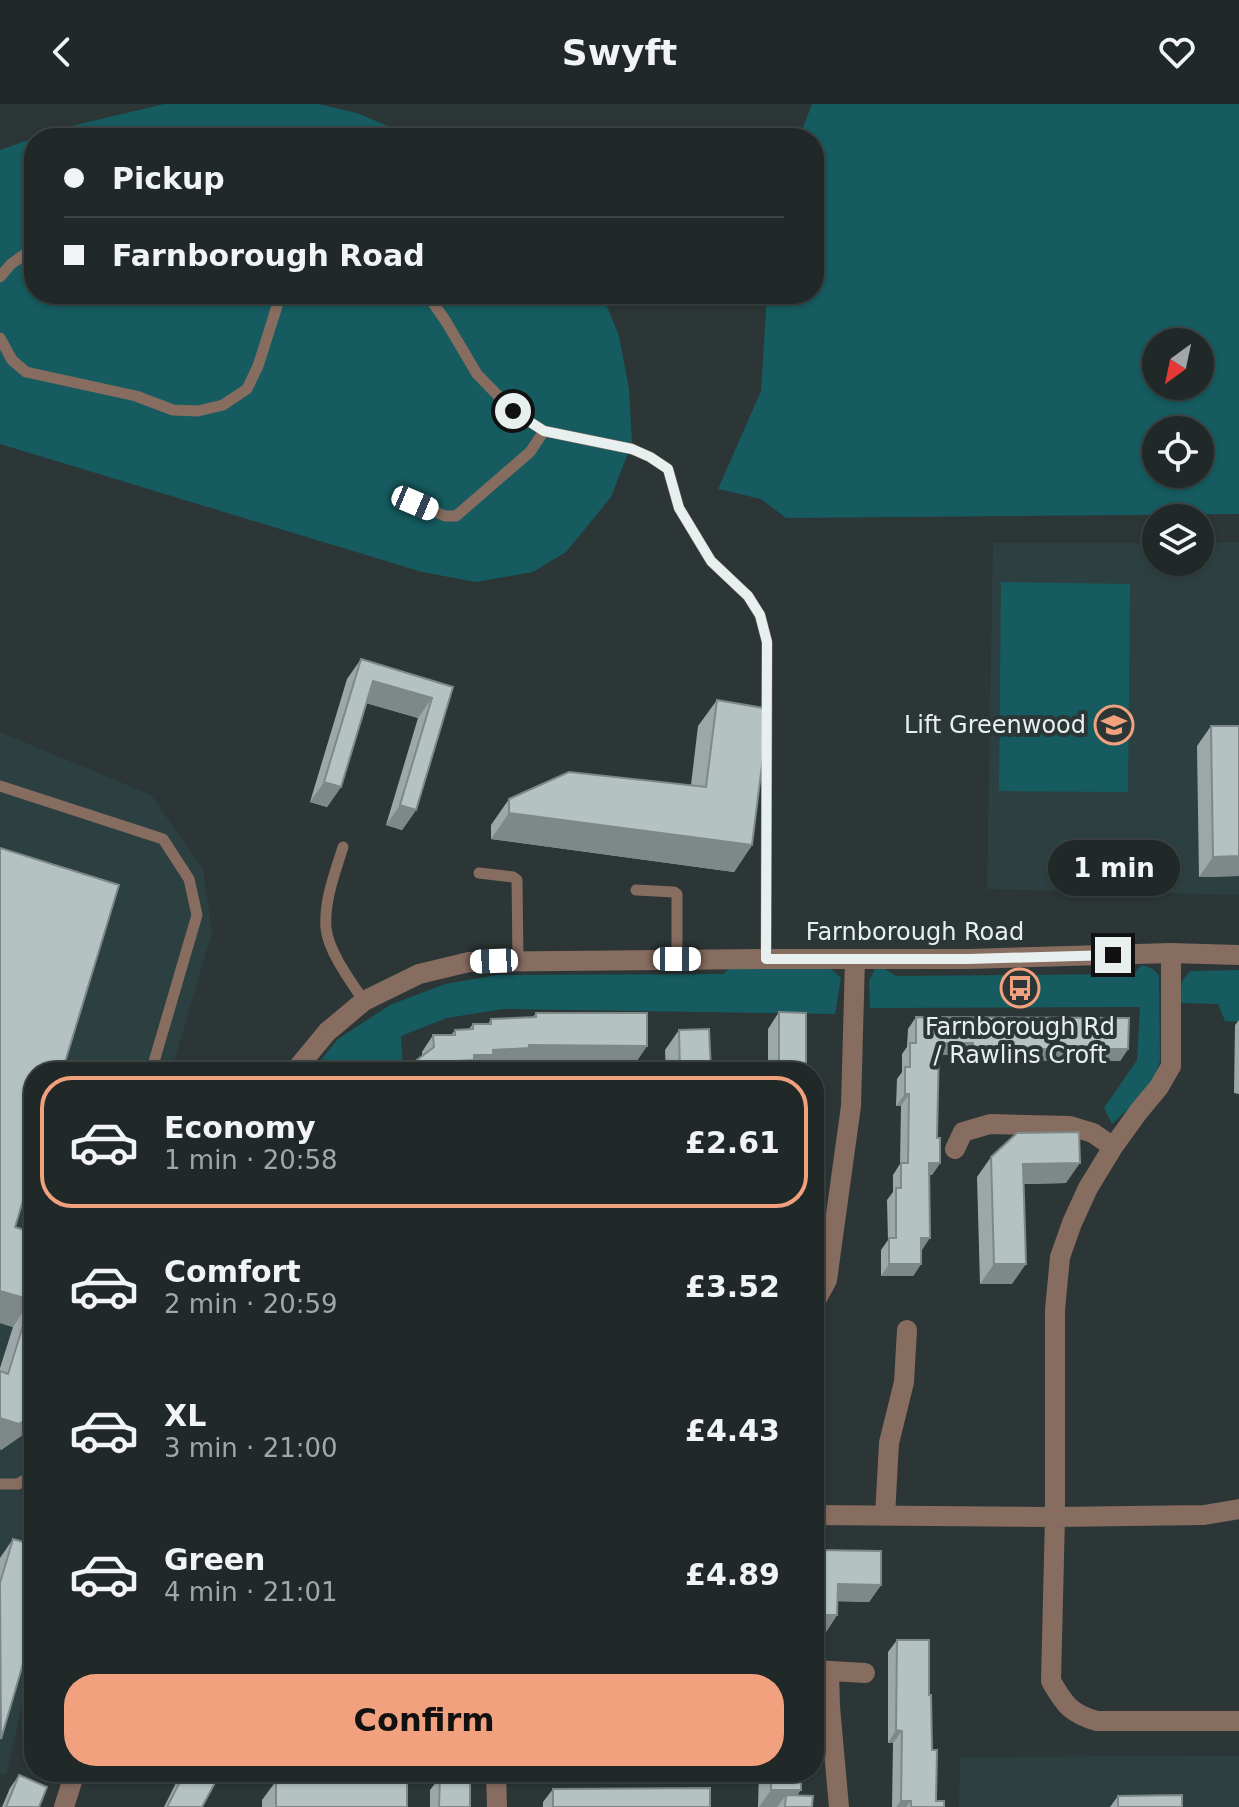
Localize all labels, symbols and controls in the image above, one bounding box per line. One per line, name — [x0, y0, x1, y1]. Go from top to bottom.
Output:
icon: back — [40, 30, 84, 74]
icon: heart — [1155, 30, 1199, 74]
text: Swyft — [562, 32, 677, 73]
text: Pickup — [112, 161, 225, 196]
text: Farnborough Road — [112, 238, 425, 273]
north arrow — [1142, 328, 1214, 400]
map controls — [1142, 328, 1214, 576]
route start — [495, 393, 531, 429]
button: locate — [1142, 416, 1214, 488]
car — [388, 483, 442, 523]
button: layers — [1142, 504, 1214, 576]
school or university icon: Lift Greenwood — [1093, 704, 1135, 746]
place label: Lift Greenwood — [904, 711, 1086, 739]
callout: 1 min — [1047, 839, 1179, 895]
text: 1 min — [1073, 853, 1155, 883]
street label: Farnborough Road — [806, 918, 1024, 946]
route end — [1095, 937, 1131, 973]
car — [653, 947, 701, 971]
car — [470, 948, 518, 974]
bus stop icon: Farnborough Rd / Rawlins Croft — [999, 967, 1041, 1009]
place label: Farnborough Rd / Rawlins Croft — [925, 1013, 1115, 1069]
icon: car — [68, 1106, 140, 1178]
text: Economy — [164, 1110, 316, 1145]
text: £2.61 — [685, 1125, 780, 1160]
text: 1 min · 20:58 — [164, 1145, 338, 1175]
icon: car — [68, 1250, 140, 1322]
text: Comfort — [164, 1254, 301, 1289]
text: £3.52 — [685, 1269, 780, 1304]
text: 2 min · 20:59 — [164, 1289, 338, 1319]
icon: car — [68, 1394, 140, 1466]
text: XL — [164, 1398, 206, 1433]
text: £4.43 — [685, 1413, 780, 1448]
text: 3 min · 21:00 — [164, 1433, 338, 1463]
icon: car — [68, 1538, 140, 1610]
text: Green — [164, 1542, 265, 1577]
text: £4.89 — [685, 1557, 780, 1592]
text: 4 min · 21:01 — [164, 1577, 338, 1607]
button: Confirm — [64, 1674, 784, 1766]

